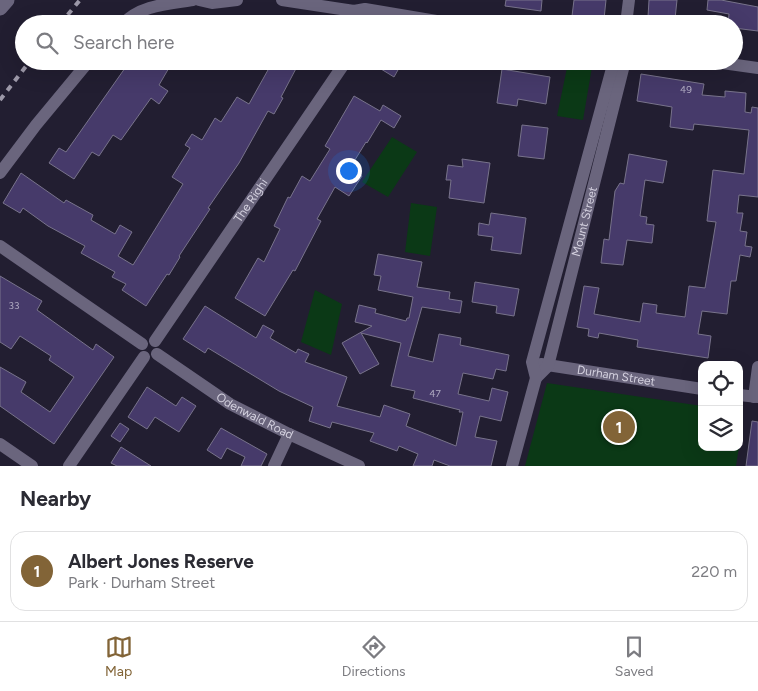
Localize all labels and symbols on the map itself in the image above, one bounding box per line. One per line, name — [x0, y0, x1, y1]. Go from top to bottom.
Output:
house number: 49 — [680, 83, 692, 96]
your location — [336, 158, 362, 184]
street label: The Righi — [231, 176, 271, 225]
street label: Mount Street — [569, 185, 600, 258]
house number: 33 — [9, 299, 19, 312]
street label: Durham Street — [576, 363, 657, 389]
house number: 47 — [429, 387, 441, 400]
street label: Odenwald Road — [214, 390, 296, 442]
pin: 1 — [603, 408, 635, 446]

